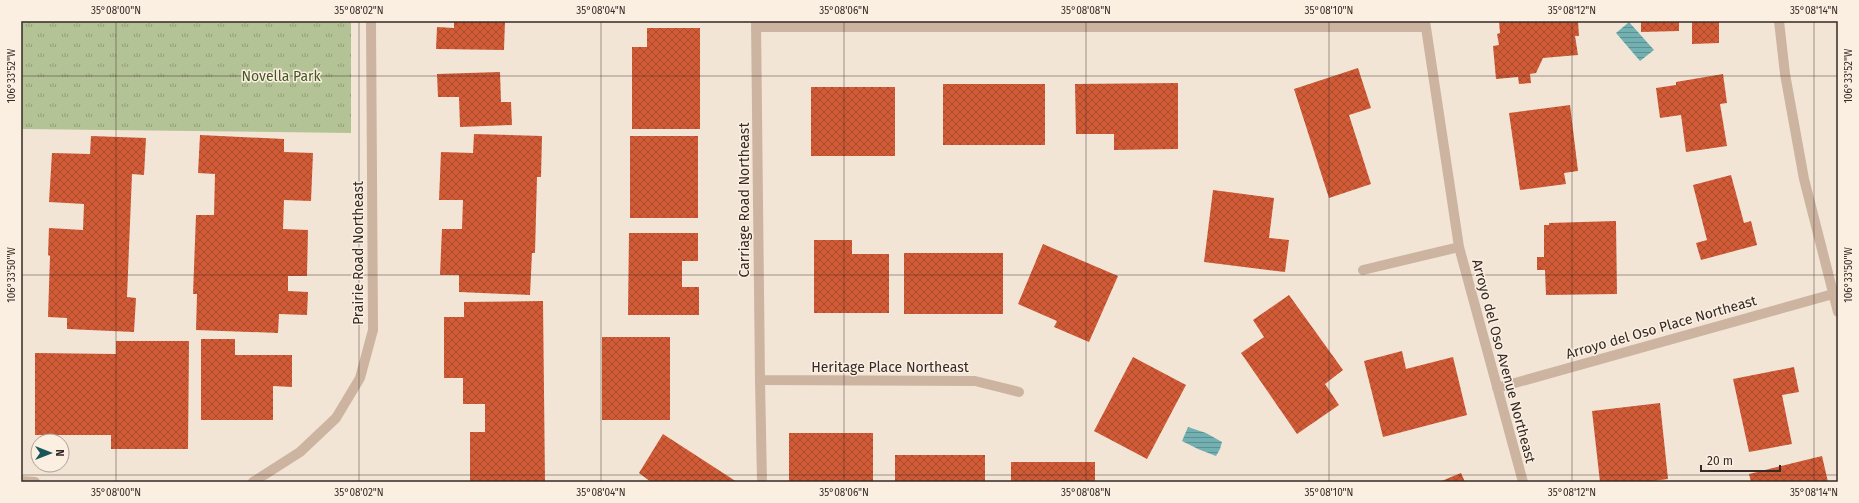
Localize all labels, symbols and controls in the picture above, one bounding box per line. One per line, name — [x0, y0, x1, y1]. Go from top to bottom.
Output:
text: 35°08'00"N — [91, 5, 141, 17]
text: 35°08'02"N — [334, 5, 384, 17]
text: 35°08'04"N — [576, 5, 626, 17]
text: 35°08'06"N — [819, 5, 869, 17]
text: 35°08'08"N — [1061, 5, 1111, 17]
text: 35°08'10"N — [1305, 5, 1353, 17]
text: 35°08'12"N — [1548, 5, 1596, 17]
text: 35°08'14"N — [1790, 5, 1838, 17]
text: 106°33'52"W — [6, 48, 18, 103]
text: 106°33'52"W — [1843, 48, 1855, 103]
park label: Novella Park — [241, 68, 321, 85]
street label: Carriage Road Northeast — [736, 122, 753, 277]
street label: Prairie Road Northeast — [350, 180, 367, 325]
text: 106°33'50"W — [6, 247, 18, 303]
text: 106°33'50"W — [1843, 247, 1855, 303]
street label: Arroyo del Oso Avenue Northeast — [1468, 257, 1539, 466]
street label: Arroyo del Oso Place Northeast — [1564, 292, 1759, 363]
street label: Heritage Place Northeast — [811, 359, 970, 376]
north arrow — [30, 433, 70, 473]
scale bar — [1701, 447, 1780, 473]
text: N — [53, 449, 66, 457]
text: 20 m — [1707, 454, 1733, 468]
text: 35°08'00"N — [91, 487, 141, 499]
text: 35°08'02"N — [334, 487, 384, 499]
text: 35°08'04"N — [576, 487, 626, 499]
text: 35°08'06"N — [819, 487, 869, 499]
text: 35°08'08"N — [1061, 487, 1111, 499]
text: 35°08'10"N — [1305, 487, 1353, 499]
text: 35°08'12"N — [1548, 487, 1596, 499]
text: 35°08'14"N — [1790, 487, 1838, 499]

